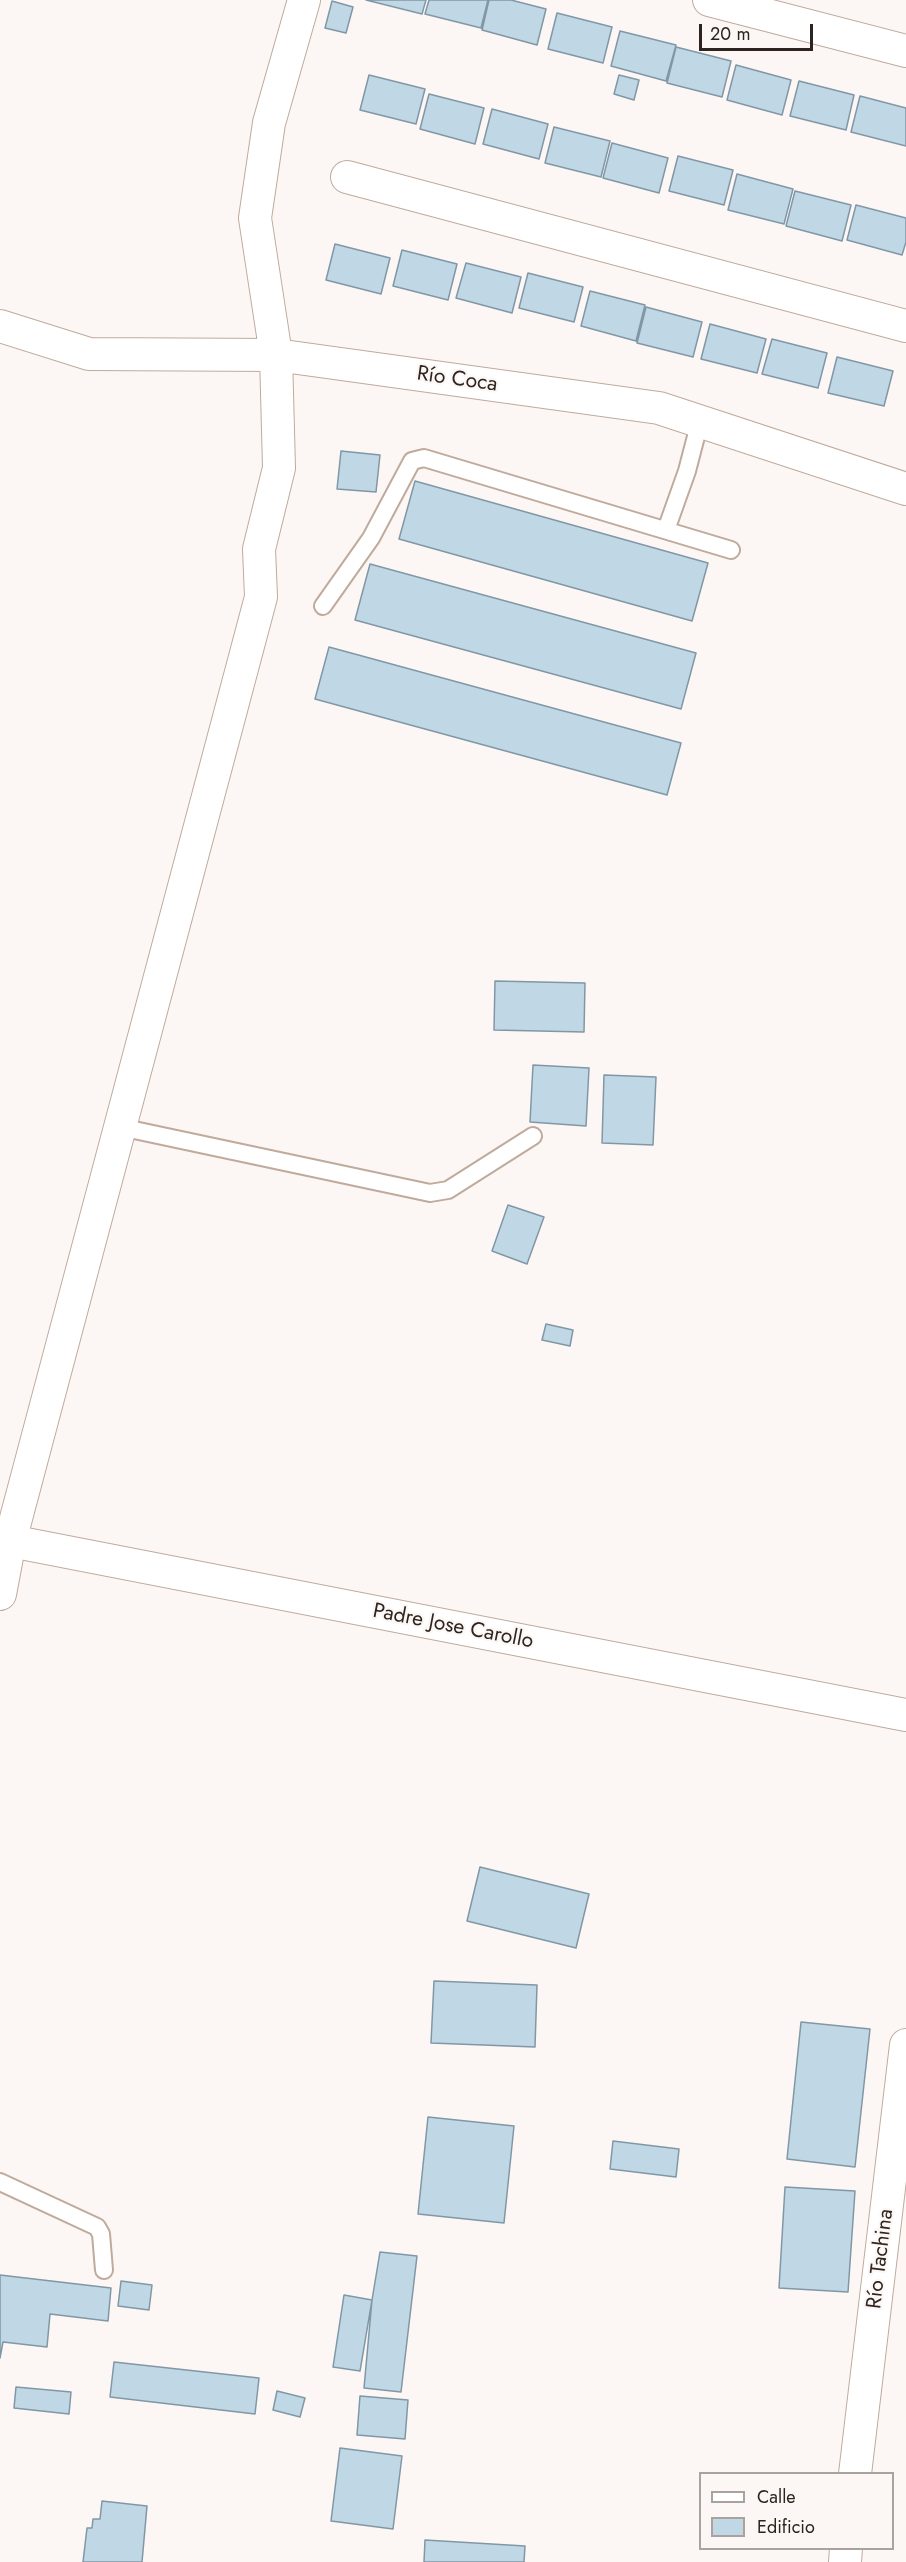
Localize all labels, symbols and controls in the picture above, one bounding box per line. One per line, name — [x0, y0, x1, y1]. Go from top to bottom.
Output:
scale bar — [702, 12, 816, 50]
text: 20 m — [710, 21, 750, 47]
street label: Río Coca — [415, 362, 499, 398]
street label: Padre Jose Carollo — [371, 1599, 535, 1655]
street label: Río Tachina — [862, 2208, 900, 2310]
legend — [699, 2472, 894, 2550]
text: Calle — [757, 2484, 796, 2510]
text: Edificio — [757, 2514, 815, 2540]

